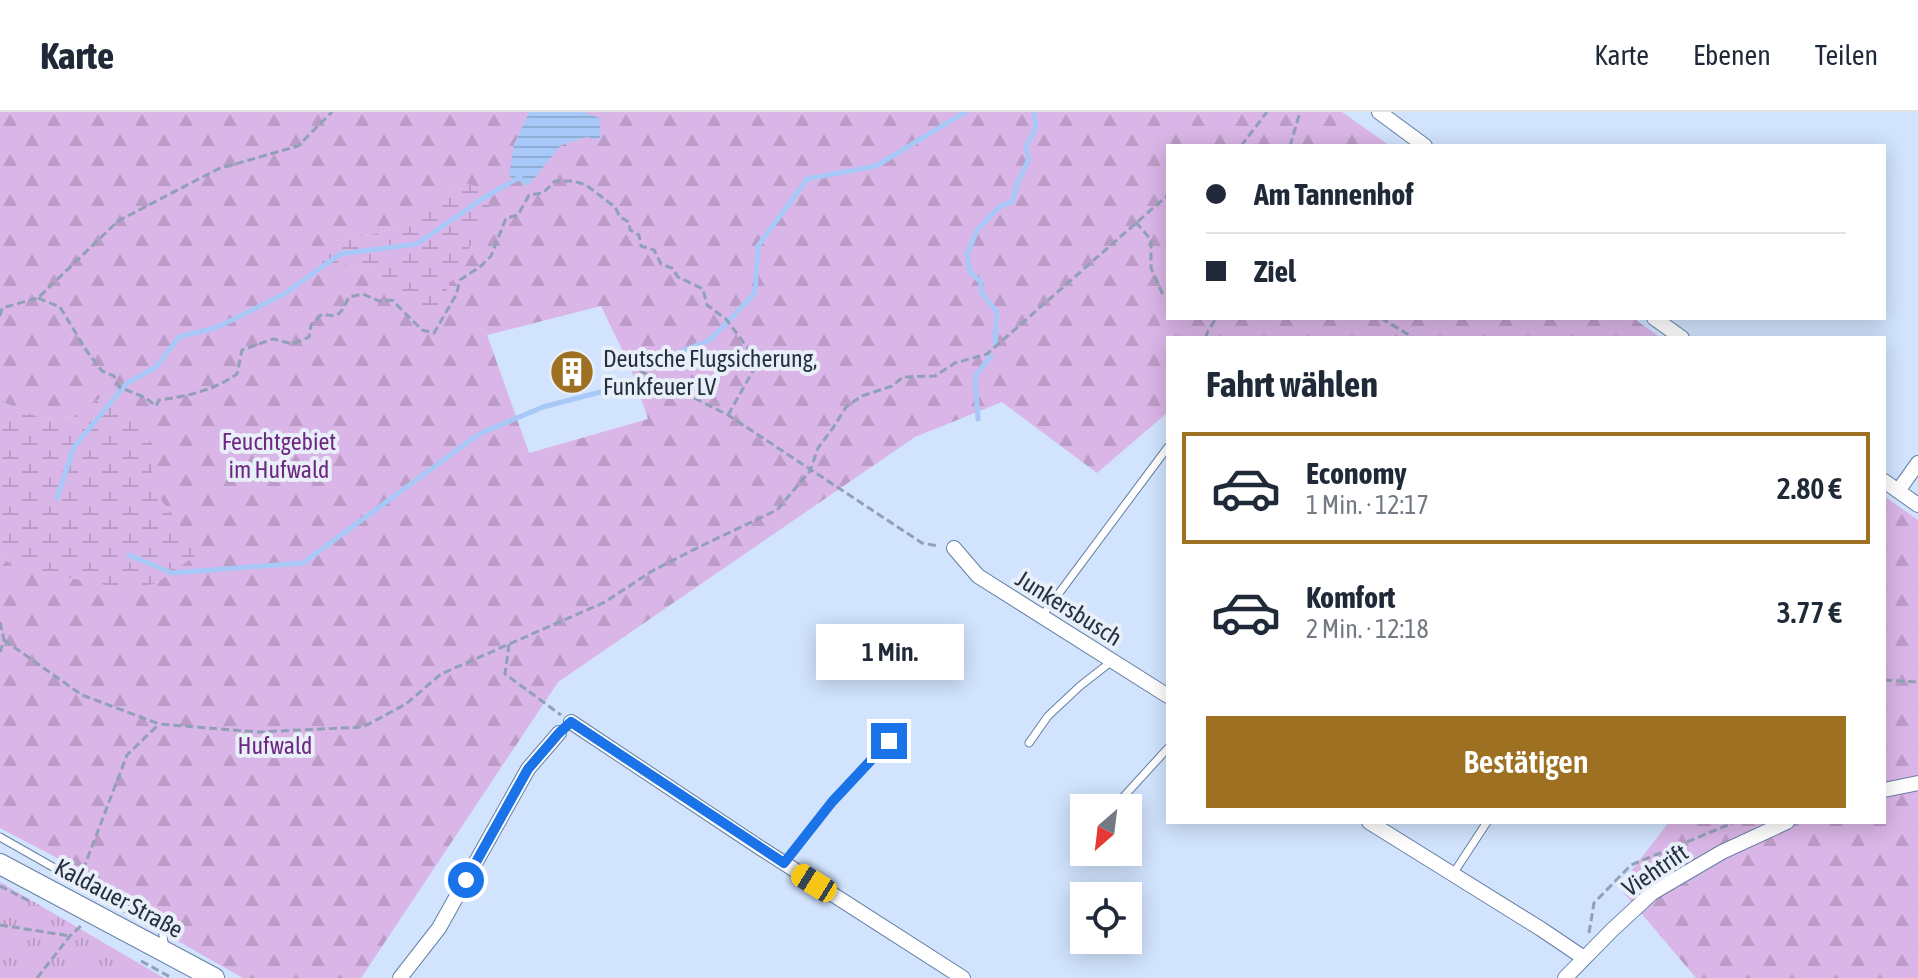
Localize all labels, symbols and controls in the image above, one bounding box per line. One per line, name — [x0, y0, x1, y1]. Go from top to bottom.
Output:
text: Karte — [40, 34, 114, 77]
text: Karte — [1594, 39, 1649, 71]
text: Ebenen — [1693, 39, 1771, 71]
text: Teilen — [1815, 39, 1878, 71]
text: Am Tannenhof — [1254, 177, 1414, 211]
text: Ziel — [1254, 254, 1296, 288]
place label: Deutsche Flugsicherung, Funkfeuer LV — [603, 345, 817, 400]
building icon: Deutsche Flugsicherung, Funkfeuer LV — [548, 348, 596, 396]
text: Fahrt wählen — [1206, 363, 1378, 405]
park label: Feuchtgebiet im Hufwald — [222, 428, 336, 483]
icon: car — [1210, 452, 1282, 524]
text: Economy — [1306, 456, 1407, 490]
text: 2.80 € — [1777, 471, 1842, 505]
text: 1 Min. · 12:17 — [1306, 490, 1429, 520]
street label: Junkersbusch — [1011, 565, 1127, 651]
icon: car — [1210, 576, 1282, 648]
text: Komfort — [1306, 580, 1395, 614]
text: 3.77 € — [1777, 595, 1842, 629]
text: 2 Min. · 12:18 — [1306, 614, 1429, 644]
callout: 1 Min. — [815, 625, 963, 681]
text: 1 Min. — [862, 637, 918, 667]
button: Bestätigen — [1206, 716, 1846, 808]
route end — [871, 723, 907, 759]
park label: Hufwald — [238, 732, 312, 759]
north arrow — [1070, 794, 1142, 866]
map controls — [1070, 794, 1142, 954]
street label: Viehtrift — [1617, 838, 1693, 902]
street label: Kaldauer Straße — [50, 853, 188, 943]
car — [787, 860, 841, 906]
route start — [448, 862, 484, 898]
button: locate — [1070, 882, 1142, 954]

